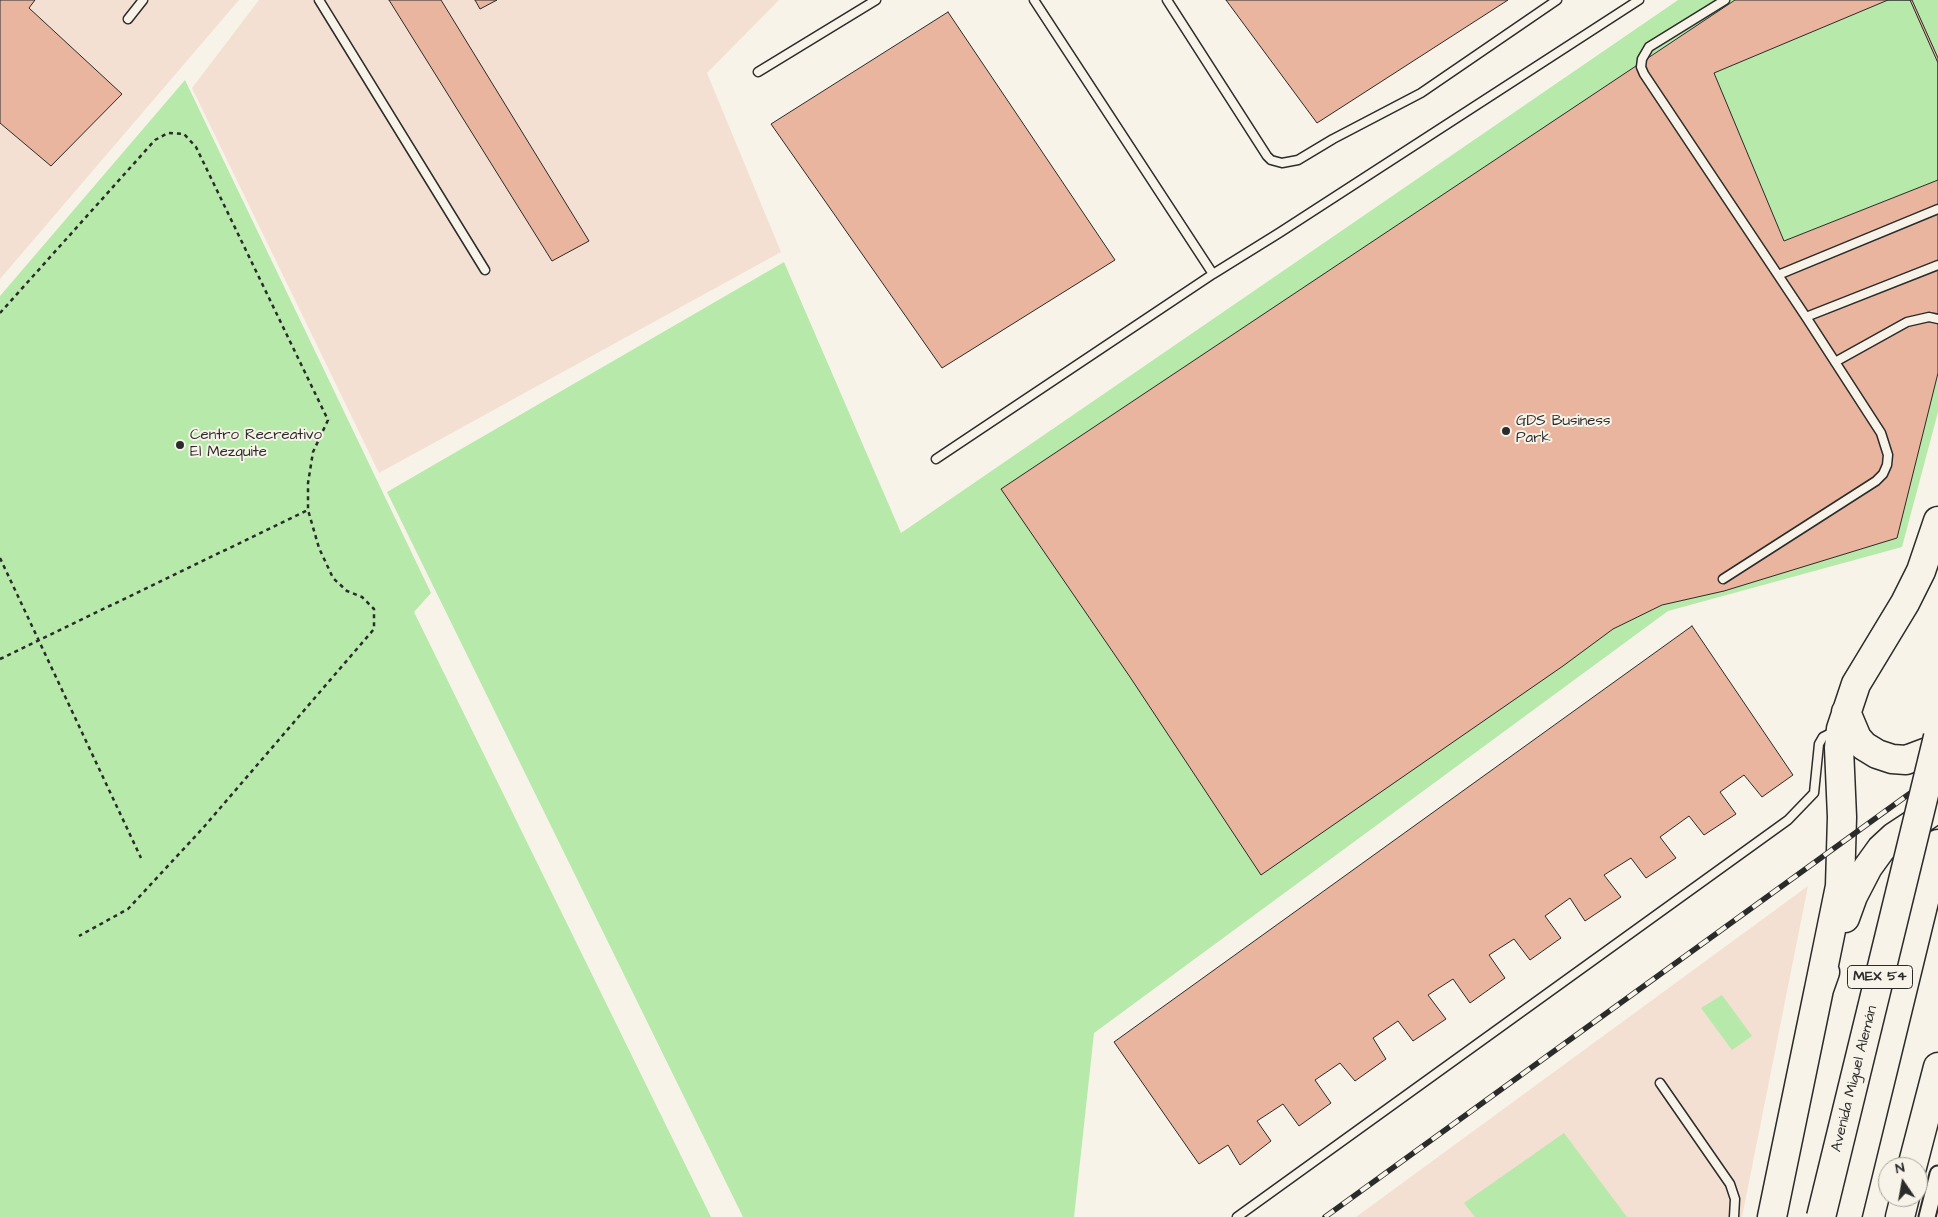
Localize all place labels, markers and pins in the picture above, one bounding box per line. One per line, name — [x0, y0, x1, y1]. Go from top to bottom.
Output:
place label: GDS Business Park — [1516, 413, 1611, 448]
marker: GDS Business Park — [1500, 425, 1512, 437]
place label: Centro Recreativo El Mezquite — [190, 427, 322, 462]
marker: Centro Recreativo El Mezquite — [174, 439, 186, 451]

